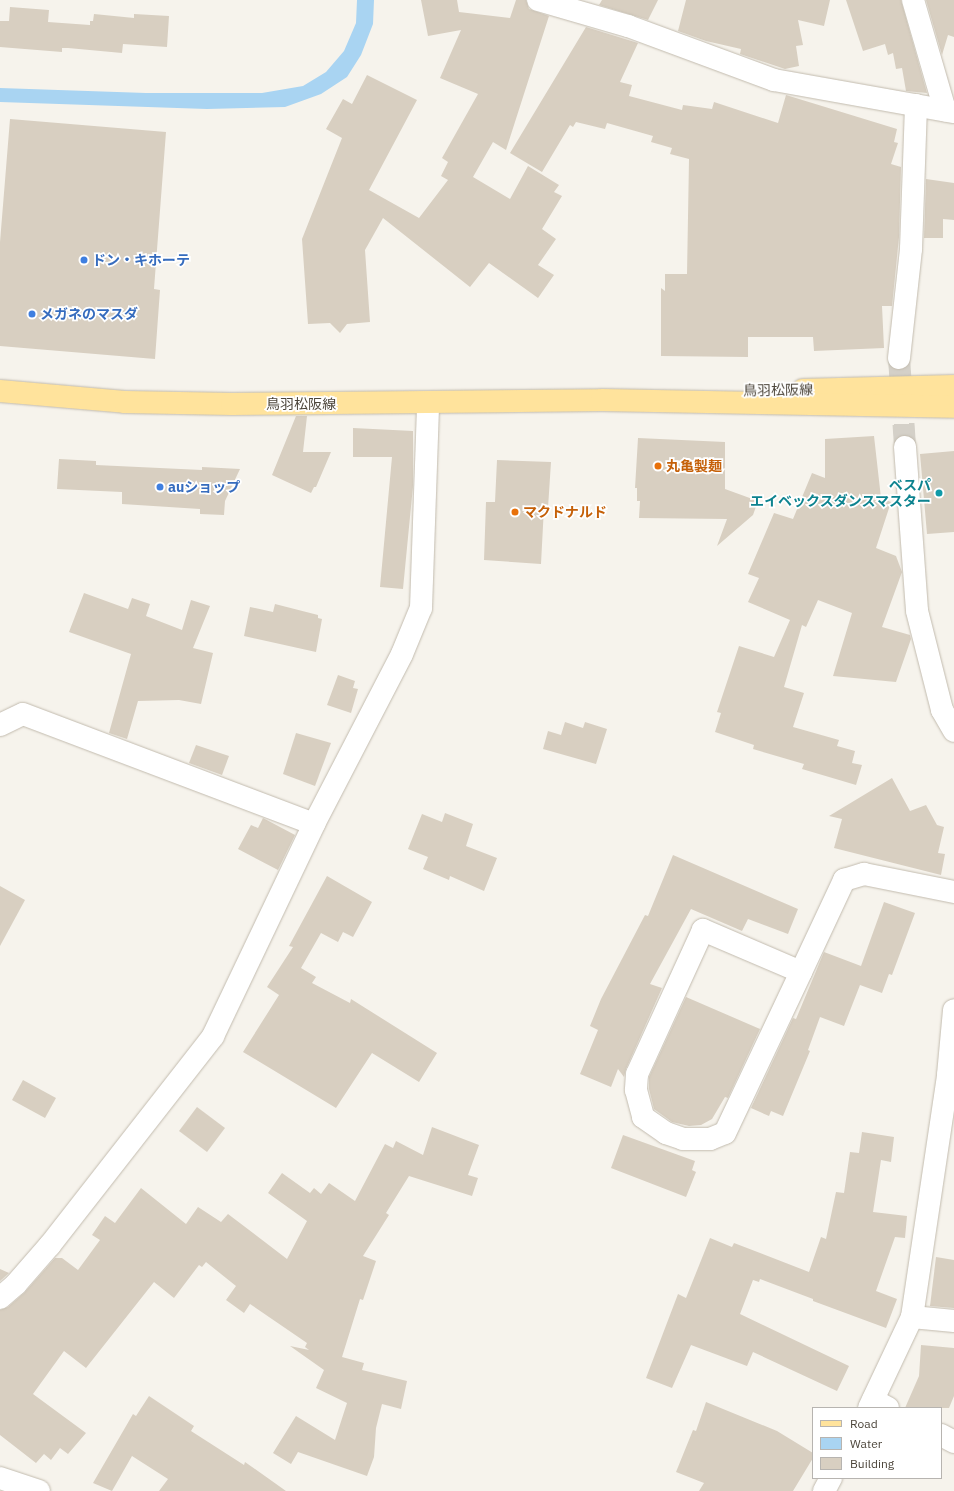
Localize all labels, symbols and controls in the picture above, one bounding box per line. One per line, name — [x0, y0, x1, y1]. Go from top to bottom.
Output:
place label: ドン・キホーテ — [92, 252, 190, 268]
marker: ドン・キホーテ — [79, 255, 89, 265]
place label: メガネのマスダ — [40, 306, 138, 322]
marker: メガネのマスダ — [27, 309, 37, 319]
street label: 鳥羽松阪線 — [743, 381, 813, 399]
street label: 鳥羽松阪線 — [266, 396, 336, 412]
place label: 丸亀製麺 — [666, 458, 722, 474]
marker: 丸亀製麺 — [653, 461, 663, 471]
place label: ベスパ エイベックスダンスマスター — [749, 477, 931, 510]
place label: auショップ — [168, 479, 240, 495]
marker: auショップ — [155, 482, 165, 492]
marker: ベスパ エイベックスダンスマスター — [934, 488, 944, 498]
place label: マクドナルド — [523, 504, 607, 520]
marker: マクドナルド — [510, 507, 520, 517]
legend — [812, 1407, 942, 1479]
text: Road — [850, 1416, 878, 1431]
text: Water — [850, 1436, 882, 1451]
text: Building — [850, 1456, 894, 1471]

